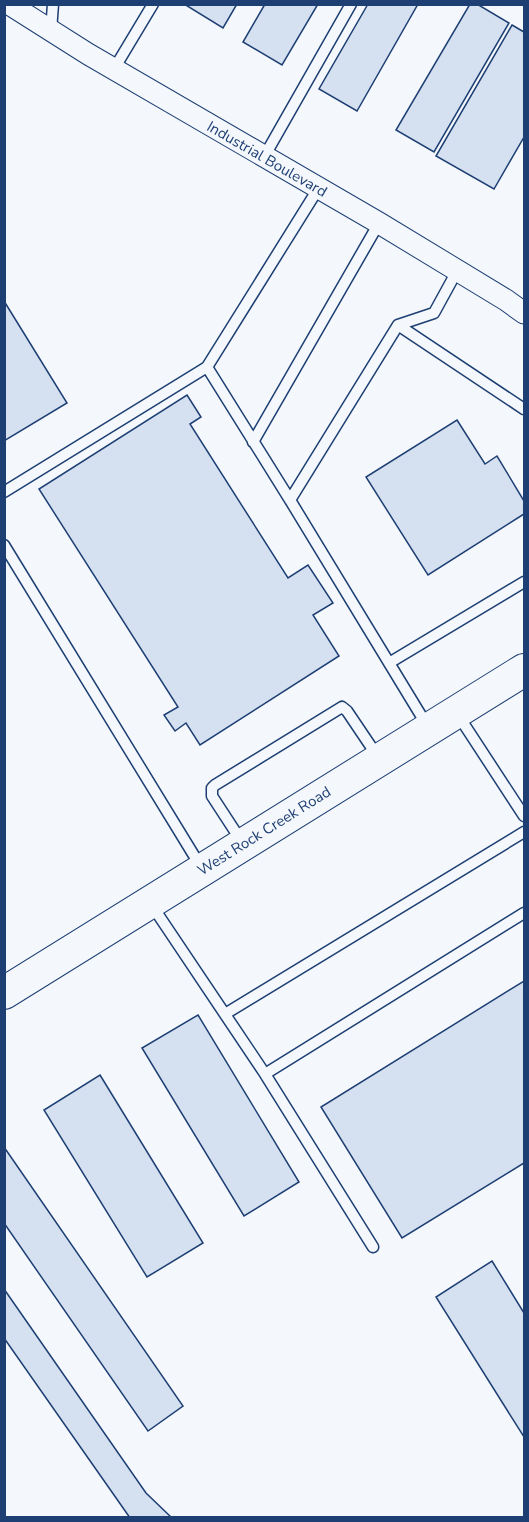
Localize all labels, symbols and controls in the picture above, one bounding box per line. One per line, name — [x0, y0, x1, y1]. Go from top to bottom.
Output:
street label: Industrial Boulevard — [203, 116, 331, 202]
street label: West Rock Creek Road — [193, 782, 335, 880]

